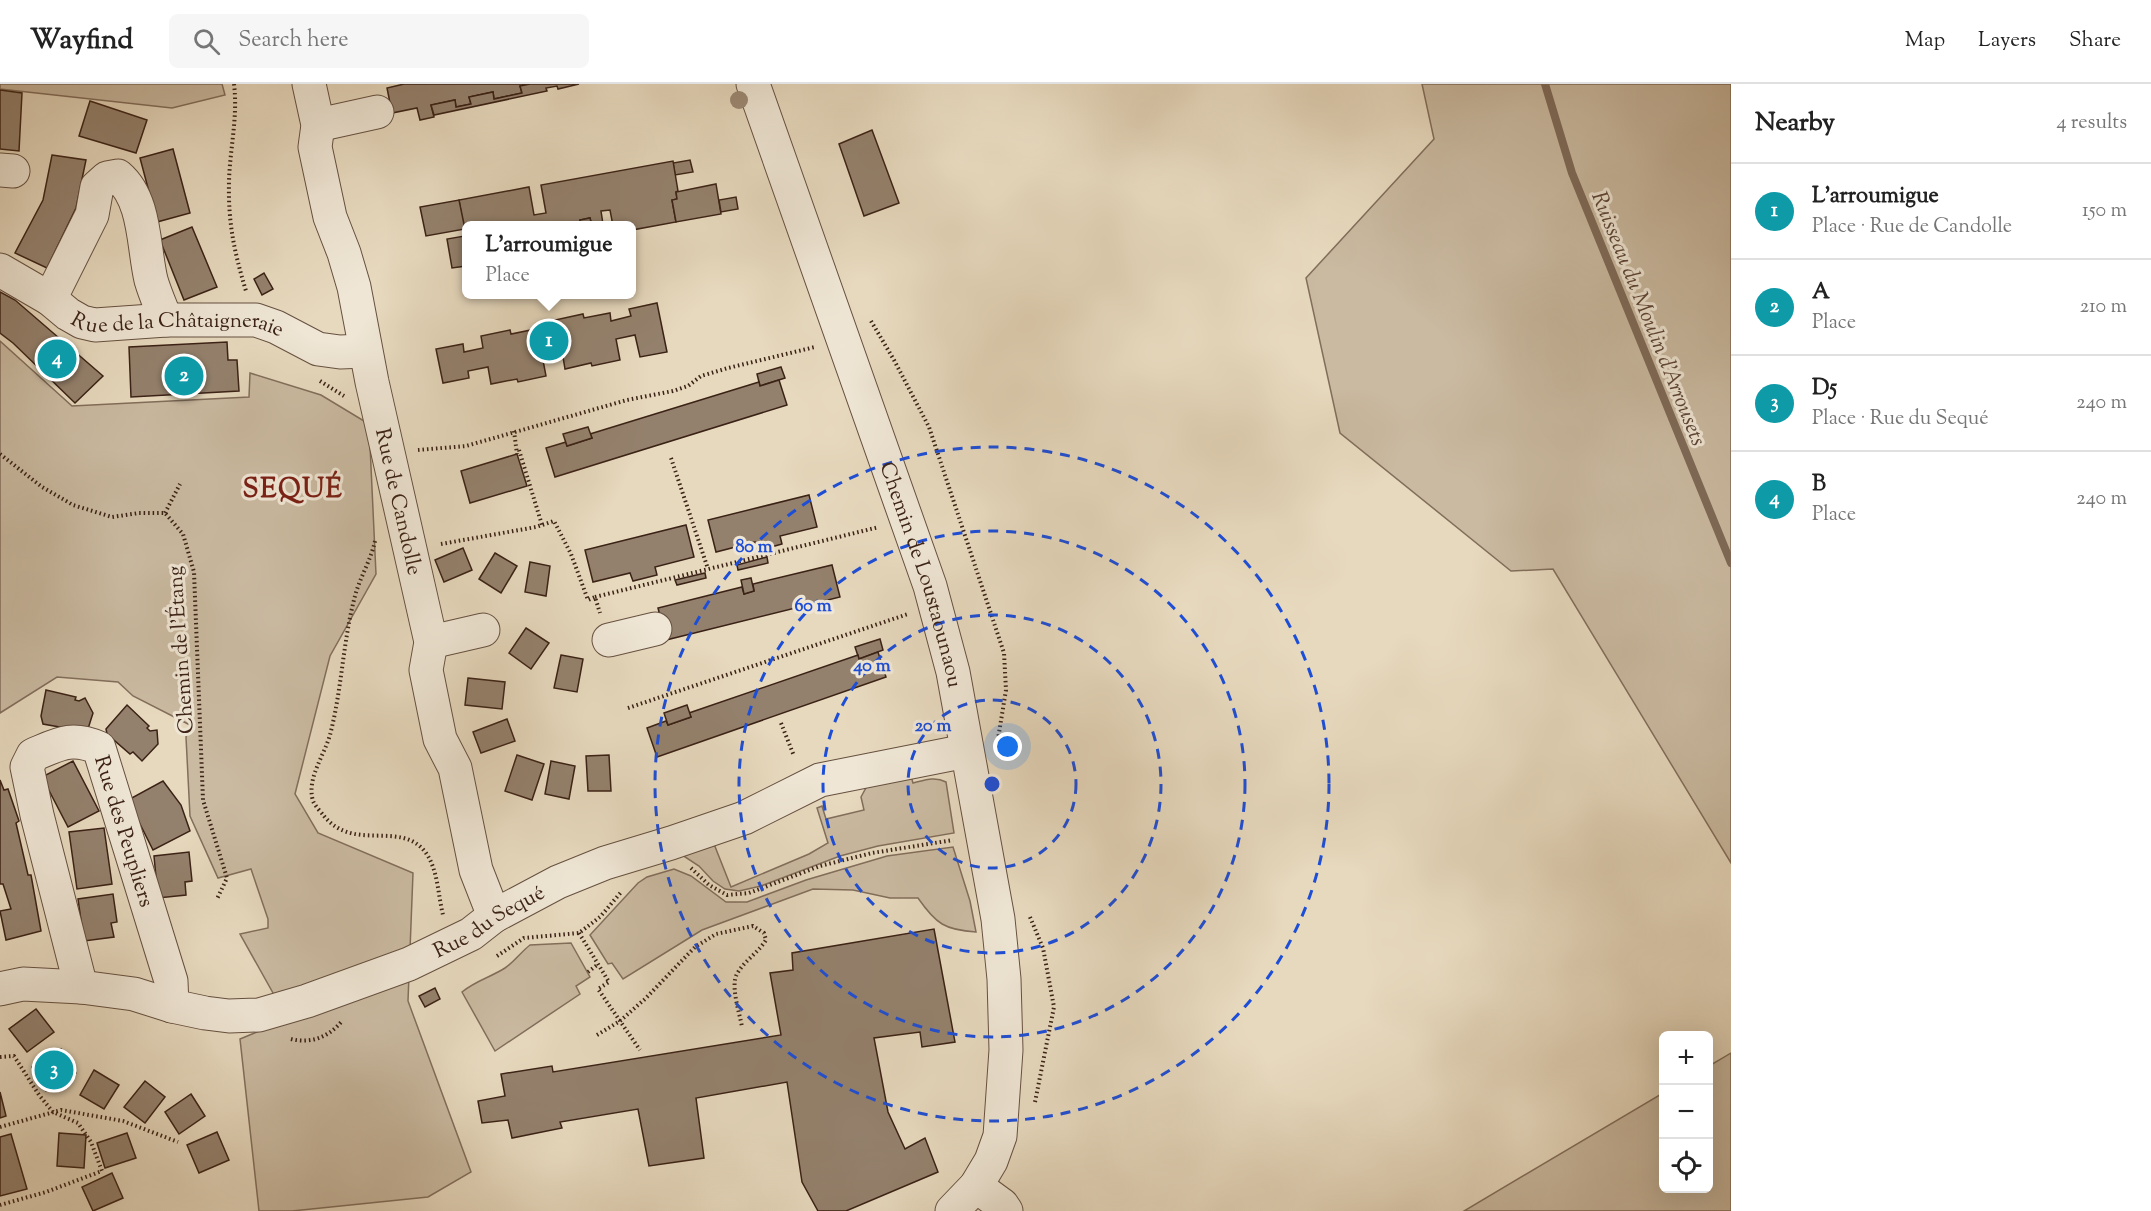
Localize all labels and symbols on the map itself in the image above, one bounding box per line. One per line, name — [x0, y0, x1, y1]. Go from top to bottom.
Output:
water label: Ruisseau du Moulin d'Arrousets — [1581, 187, 1713, 451]
street label: Rue de la Châtaigneraie — [65, 306, 289, 346]
pin: 1 — [530, 318, 568, 364]
pin: 4 — [38, 336, 76, 382]
pin: 2 — [164, 354, 204, 398]
street label: Rue de Candolle — [366, 426, 428, 578]
street label: Chemin de Loustaounaou — [870, 458, 969, 690]
district label: SEQUÉ — [243, 470, 343, 510]
text: 80 m — [735, 535, 773, 561]
street label: Chemin de l’Étang — [161, 565, 203, 735]
text: 60 m — [794, 594, 832, 620]
text: 40 m — [852, 654, 891, 680]
text: 20 m — [915, 714, 951, 740]
your location — [993, 732, 1022, 761]
street label: Rue des Peupliers — [85, 752, 160, 911]
centre of rings — [982, 774, 1002, 794]
street label: Rue du Sequé — [429, 879, 551, 967]
pin: 3 — [34, 1048, 74, 1092]

